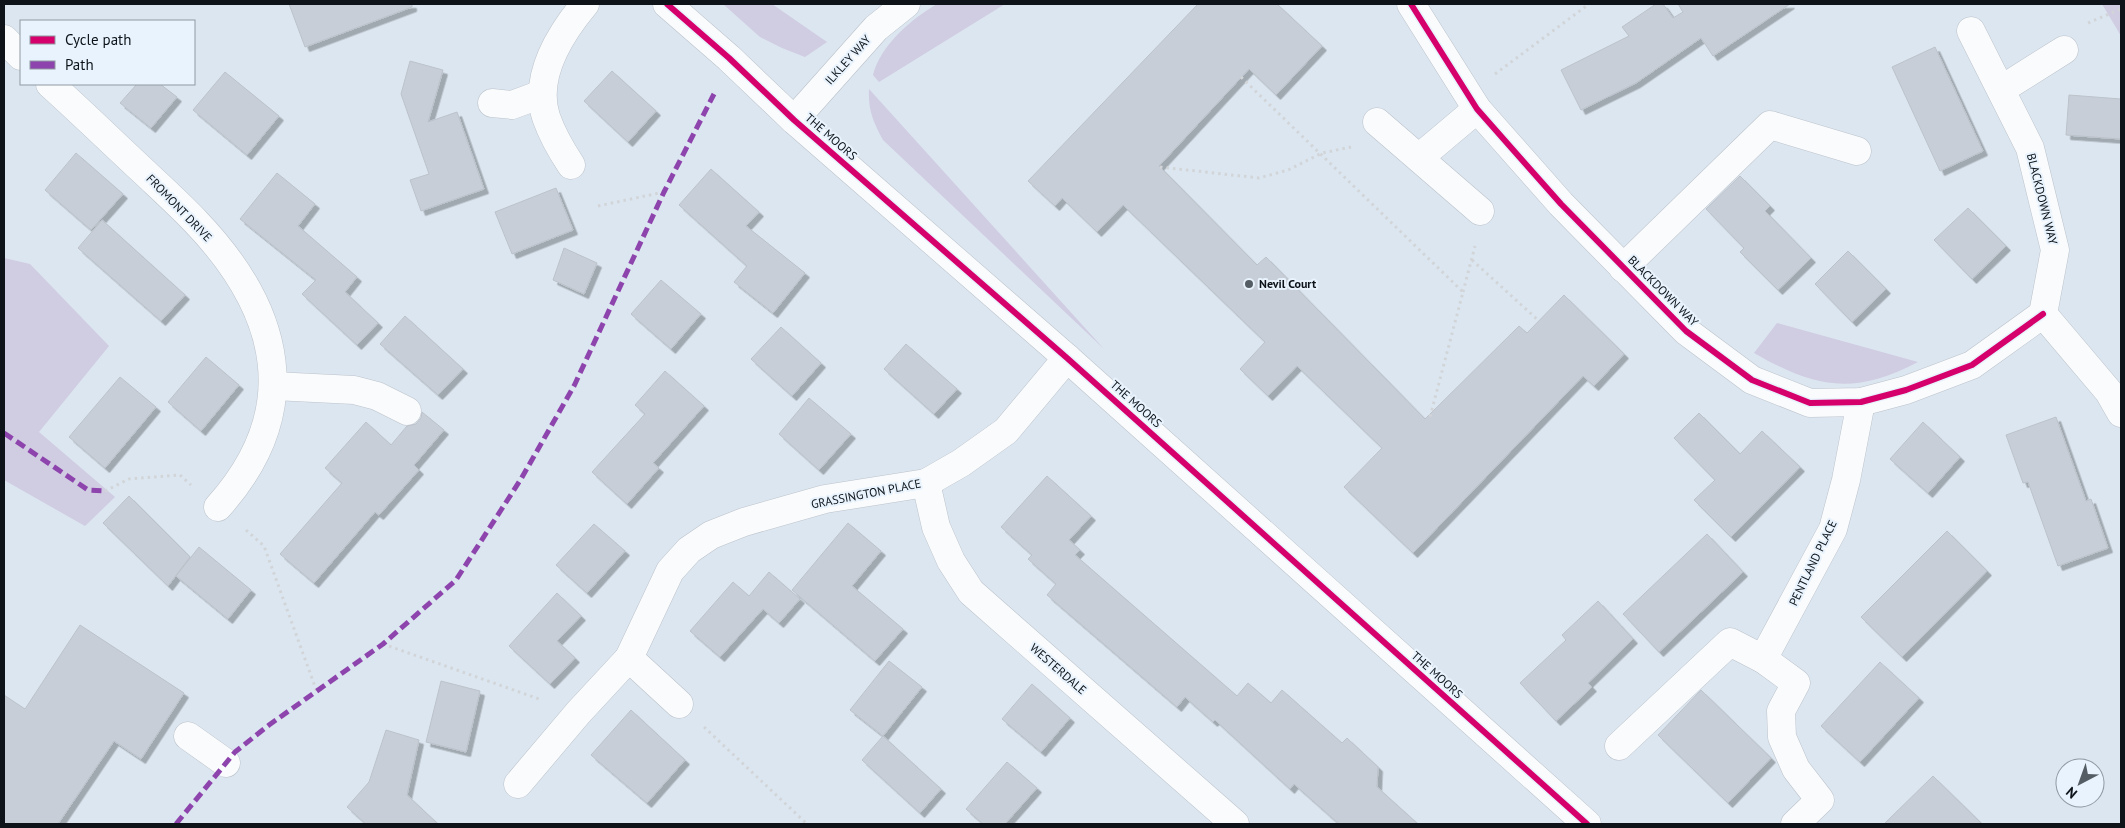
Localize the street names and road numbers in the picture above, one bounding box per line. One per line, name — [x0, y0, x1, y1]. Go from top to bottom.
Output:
street label: ILKLEY WAY — [821, 32, 874, 88]
street label: THE MOORS — [802, 110, 860, 163]
street label: BLACKDOWN WAY — [2024, 152, 2061, 246]
street label: FROMONT DRIVE — [143, 171, 215, 244]
street label: BLACKDOWN WAY — [1625, 252, 1702, 329]
street label: THE MOORS — [1108, 377, 1165, 431]
street label: GRASSINGTON PLACE — [810, 476, 922, 512]
street label: PENTLAND PLACE — [1785, 518, 1840, 608]
street label: WESTERDALE — [1027, 640, 1090, 697]
street label: THE MOORS — [1409, 648, 1466, 702]

